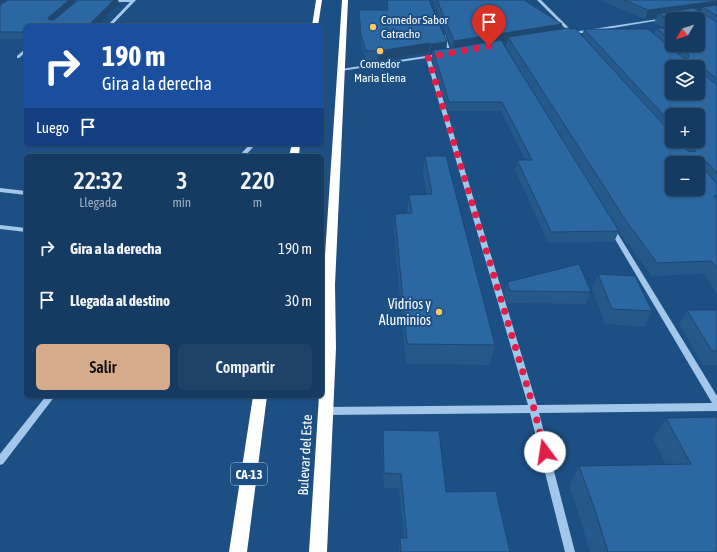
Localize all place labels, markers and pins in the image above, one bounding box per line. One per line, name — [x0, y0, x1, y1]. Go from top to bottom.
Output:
pin — [472, 5, 506, 46]
place label: Comedor Sabor Catracho — [381, 13, 449, 41]
marker: Comedor Sabor Catracho — [368, 22, 378, 32]
marker: Comedor Maria Elena — [375, 46, 385, 56]
place label: Comedor Maria Elena — [354, 57, 406, 85]
place label: Vidrios y Aluminios — [379, 296, 431, 328]
marker: Vidrios y Aluminios — [434, 307, 444, 317]

